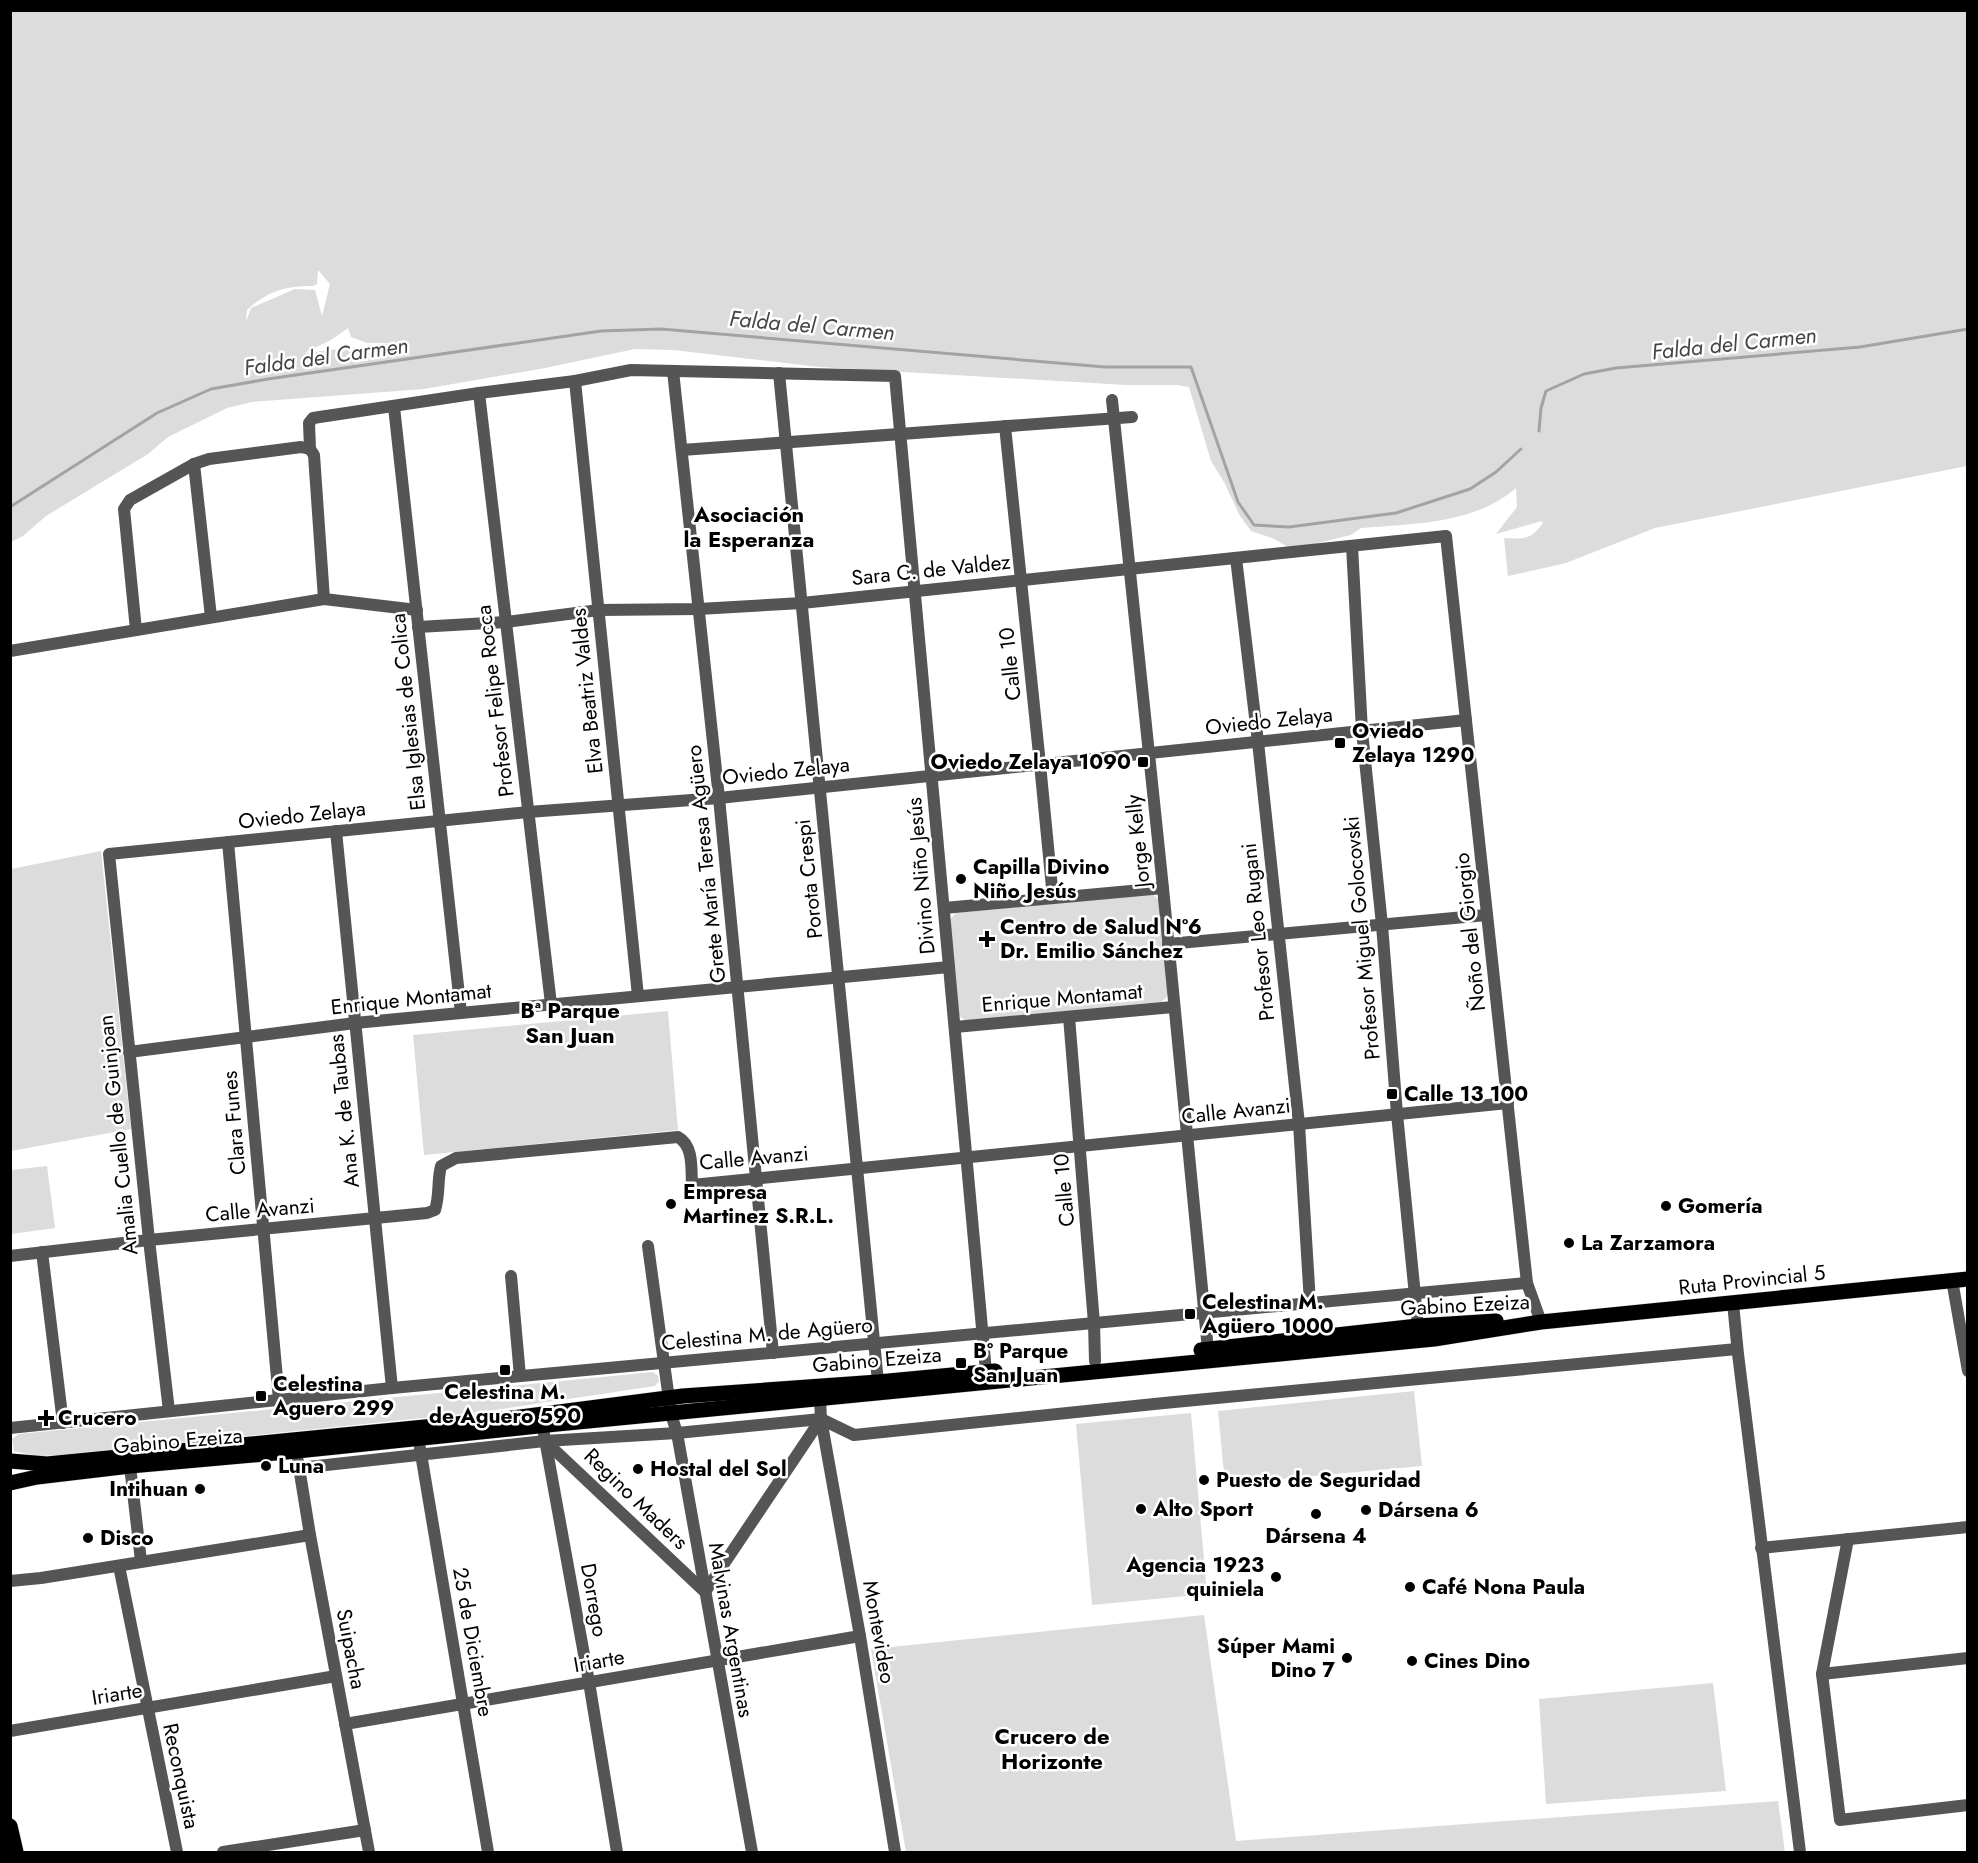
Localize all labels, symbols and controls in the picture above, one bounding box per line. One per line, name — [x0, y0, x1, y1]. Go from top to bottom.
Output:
water label: Falda del Carmen — [728, 302, 896, 348]
water label: Falda del Carmen — [1650, 318, 1818, 368]
water label: Falda del Carmen — [242, 329, 410, 383]
district label: Asociación la Esperanza — [684, 498, 814, 555]
street label: Sara C. de Valdez — [850, 547, 1012, 593]
street label: Profesor Felipe Rocca — [468, 603, 522, 799]
street label: Elva Beatriz Valdes — [563, 607, 611, 775]
street label: Elsa Iglesias de Colica — [383, 612, 433, 812]
street label: Calle 10 — [991, 626, 1029, 702]
street label: Oviedo Zelaya — [1204, 699, 1334, 743]
place label: Oviedo Zelaya 1290 — [1352, 716, 1474, 770]
marker: Oviedo Zelaya 1290 — [1333, 736, 1347, 750]
street label: Grete María Teresa Agüero — [679, 743, 733, 985]
place label: Oviedo Zelaya 1090 — [930, 747, 1131, 777]
street label: Oviedo Zelaya — [721, 749, 851, 793]
marker: Oviedo Zelaya 1090 — [1136, 755, 1150, 769]
street label: Jorge Kelly — [1118, 792, 1158, 892]
street label: Oviedo Zelaya — [237, 793, 367, 837]
street label: Divino Niño Jesús — [899, 796, 943, 956]
street label: Profesor Miguel Golocovski — [1336, 815, 1388, 1061]
street label: Porota Crespi — [788, 818, 830, 940]
street label: Profesor Leo Rugani — [1234, 841, 1282, 1023]
street label: Ñoño del Giorgio — [1447, 851, 1493, 1013]
place label: Capilla Divino Niño Jesús — [973, 852, 1109, 906]
marker: Capilla Divino Niño Jesús — [954, 872, 968, 886]
place label: Centro de Salud Nº6 Dr. Emilio Sánchez — [1000, 912, 1202, 966]
marker: Centro de Salud Nº6 Dr. Emilio Sánchez — [978, 930, 996, 948]
street label: Enrique Montamat — [329, 976, 493, 1022]
street label: Enrique Montamat — [980, 976, 1144, 1020]
district label: Bª Parque San Juan — [520, 994, 620, 1051]
street label: Amalia Cuello de Guinjoan — [90, 1013, 146, 1257]
street label: Ana K. de Taubas — [321, 1033, 367, 1189]
street label: Clara Funes — [215, 1070, 253, 1176]
place label: Calle 13 100 — [1404, 1079, 1528, 1109]
marker: Calle 13 100 — [1385, 1087, 1399, 1101]
street label: Calle Avanzi — [1180, 1090, 1292, 1132]
street label: Calle Avanzi — [698, 1138, 810, 1178]
street label: Calle 10 — [1046, 1152, 1082, 1228]
place label: Empresa Martinez S.R.L. — [683, 1177, 834, 1231]
street label: Calle Avanzi — [204, 1190, 316, 1230]
place label: Gomería — [1678, 1191, 1762, 1221]
marker: Empresa Martinez S.R.L. — [664, 1197, 678, 1211]
marker: Gomería — [1659, 1199, 1673, 1213]
place label: La Zarzamora — [1581, 1228, 1715, 1258]
marker: La Zarzamora — [1562, 1236, 1576, 1250]
street label: Ruta Provincial 5 — [1677, 1257, 1827, 1303]
place label: Celestina M. Agüero 1000 — [1201, 1287, 1334, 1341]
street label: Gabino Ezeiza — [1400, 1287, 1530, 1323]
marker: Celestina M. Agüero 1000 — [1183, 1307, 1197, 1321]
street label: Celestina M. de Agüero — [660, 1310, 874, 1358]
place label: Bº Parque San Juan — [973, 1336, 1068, 1390]
street label: Gabino Ezeiza — [811, 1339, 943, 1381]
marker: Bº Parque San Juan — [954, 1356, 968, 1370]
marker: Celestina M. de Aguero 590 — [498, 1363, 512, 1377]
place label: Celestina Aguero 299 — [272, 1369, 394, 1423]
place label: Celestina M. de Aguero 590 — [429, 1377, 581, 1431]
marker: Celestina Aguero 299 — [254, 1389, 268, 1403]
place label: Crucero — [58, 1403, 137, 1433]
marker: Crucero — [39, 1411, 53, 1425]
street label: Gabino Ezeiza — [112, 1420, 244, 1462]
street label: Regino Maders — [577, 1442, 695, 1556]
place label: Luna — [278, 1451, 324, 1481]
place label: Hostal del Sol — [650, 1454, 787, 1484]
marker: Luna — [259, 1459, 273, 1473]
marker: Hostal del Sol — [631, 1462, 645, 1476]
place label: Puesto de Seguridad — [1216, 1465, 1421, 1495]
marker: Puesto de Seguridad — [1197, 1473, 1211, 1487]
place label: Intihuan — [109, 1474, 188, 1504]
marker: Intihuan — [193, 1482, 207, 1496]
place label: Alto Sport — [1152, 1494, 1254, 1524]
place label: Dársena 6 — [1378, 1495, 1479, 1525]
marker: Alto Sport — [1134, 1502, 1148, 1516]
marker: Dársena 6 — [1359, 1503, 1373, 1517]
marker: Dársena 4 — [1309, 1507, 1323, 1521]
place label: Dársena 4 — [1265, 1521, 1367, 1551]
place label: Disco — [100, 1523, 154, 1553]
marker: Disco — [81, 1531, 95, 1545]
street label: Malvinas Argentinas — [701, 1540, 761, 1720]
place label: Agencia 1923 quiniela — [1125, 1550, 1264, 1604]
street label: Dorrego — [573, 1561, 615, 1639]
street label: 25 de Diciembre — [445, 1565, 501, 1719]
marker: Agencia 1923 quiniela — [1269, 1570, 1283, 1584]
place label: Café Nona Paula — [1422, 1572, 1585, 1602]
street label: Montevideo — [855, 1578, 903, 1686]
marker: Café Nona Paula — [1403, 1580, 1417, 1594]
street label: Suipacha — [329, 1606, 373, 1692]
place label: Súper Mami Dino 7 — [1217, 1631, 1335, 1685]
street label: Iriarte — [571, 1642, 627, 1680]
place label: Cines Dino — [1424, 1646, 1530, 1676]
marker: Súper Mami Dino 7 — [1340, 1651, 1354, 1665]
marker: Cines Dino — [1405, 1654, 1419, 1668]
street label: Iriarte — [89, 1675, 145, 1713]
street label: Reconquista — [155, 1720, 207, 1832]
district label: Crucero de Horizonte — [994, 1720, 1110, 1777]

